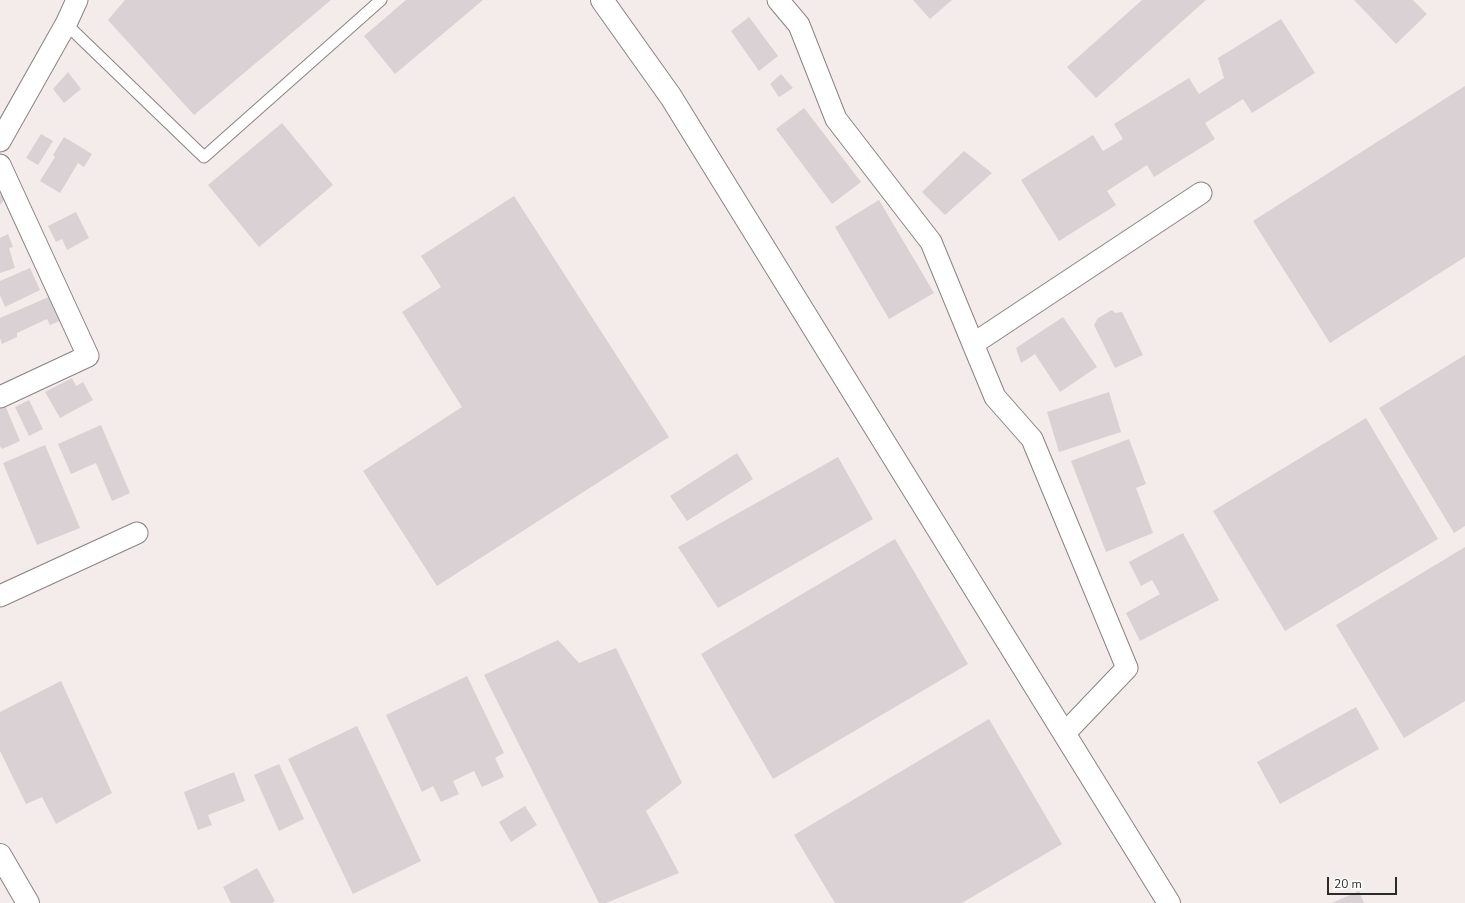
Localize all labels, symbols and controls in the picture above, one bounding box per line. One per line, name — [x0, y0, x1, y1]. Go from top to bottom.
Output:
scale bar — [1329, 869, 1399, 895]
text: 20 m — [1334, 876, 1362, 892]

